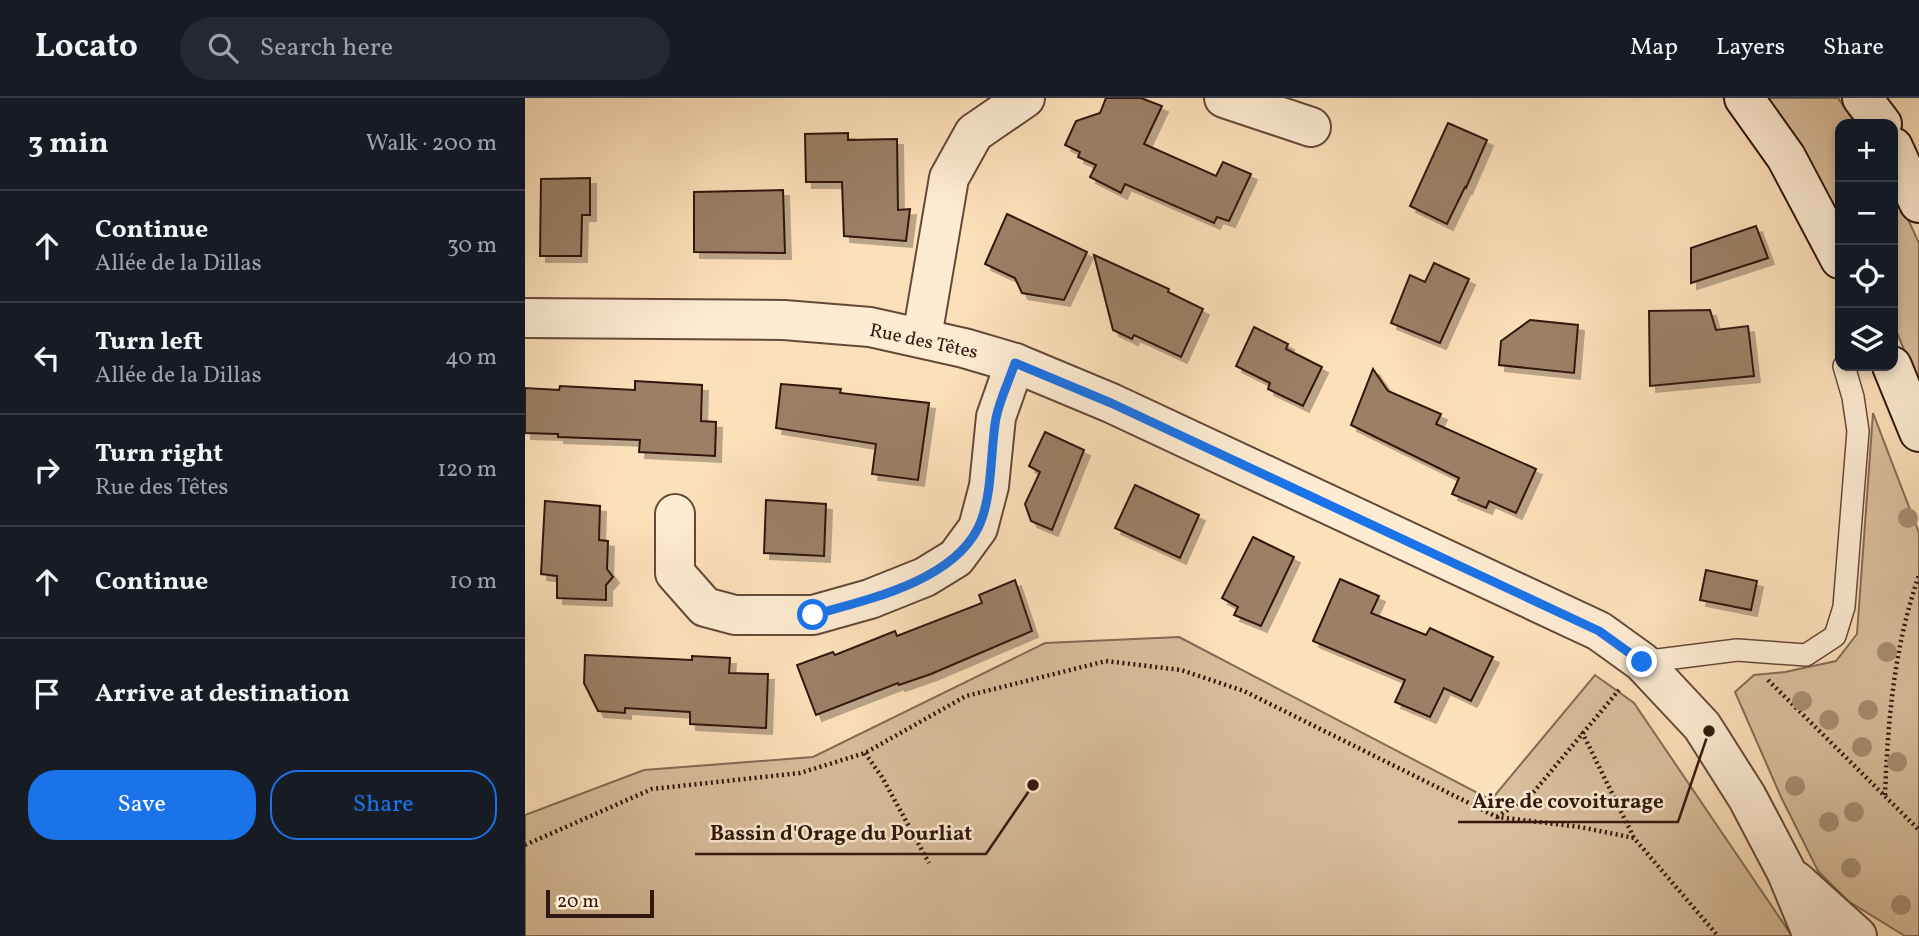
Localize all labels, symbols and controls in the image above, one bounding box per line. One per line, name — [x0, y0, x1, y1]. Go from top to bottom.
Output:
search box — [180, 17, 670, 80]
text: Locato — [35, 25, 138, 71]
icon: search — [204, 29, 242, 67]
text: Search here — [260, 30, 393, 66]
text: Map — [1630, 31, 1678, 65]
text: Layers — [1716, 31, 1785, 65]
text: Share — [1823, 31, 1884, 65]
map controls — [1835, 119, 1898, 371]
button: + — [1835, 119, 1898, 182]
text: 3 min — [28, 123, 109, 165]
text: Walk · 200 m — [366, 128, 497, 160]
button: − — [1835, 182, 1898, 245]
text: Continue — [95, 212, 208, 248]
icon: ahead — [28, 227, 66, 265]
text: 30 m — [447, 230, 497, 262]
button: locate — [1835, 245, 1898, 308]
text: Allée de la Dillas — [95, 248, 262, 280]
button: layers — [1835, 308, 1898, 371]
street label: Rue des Têtes — [867, 318, 980, 366]
text: Turn left — [95, 324, 203, 360]
icon: left — [28, 339, 66, 377]
text: 40 m — [445, 342, 497, 374]
text: Allée de la Dillas — [95, 360, 262, 392]
text: Turn right — [95, 436, 223, 472]
icon: right — [28, 451, 66, 489]
text: 120 m — [437, 454, 497, 486]
text: Rue des Têtes — [95, 472, 228, 504]
icon: ahead — [28, 563, 66, 601]
text: Continue — [95, 564, 208, 600]
text: 10 m — [449, 566, 497, 598]
route start — [797, 599, 828, 630]
route end — [1626, 646, 1657, 677]
icon: arrive — [28, 675, 66, 713]
text: Arrive at destination — [95, 676, 350, 712]
button: Save — [28, 770, 256, 840]
button: Share — [270, 770, 497, 840]
callout: Aire de covoiturage — [1458, 780, 1678, 822]
text: Aire de covoiturage — [1472, 788, 1664, 817]
callout: Bassin d'Orage du Pourliat — [695, 812, 986, 854]
text: Bassin d'Orage du Pourliat — [710, 820, 972, 849]
scale bar — [546, 887, 655, 919]
text: 20 m — [557, 889, 599, 915]

